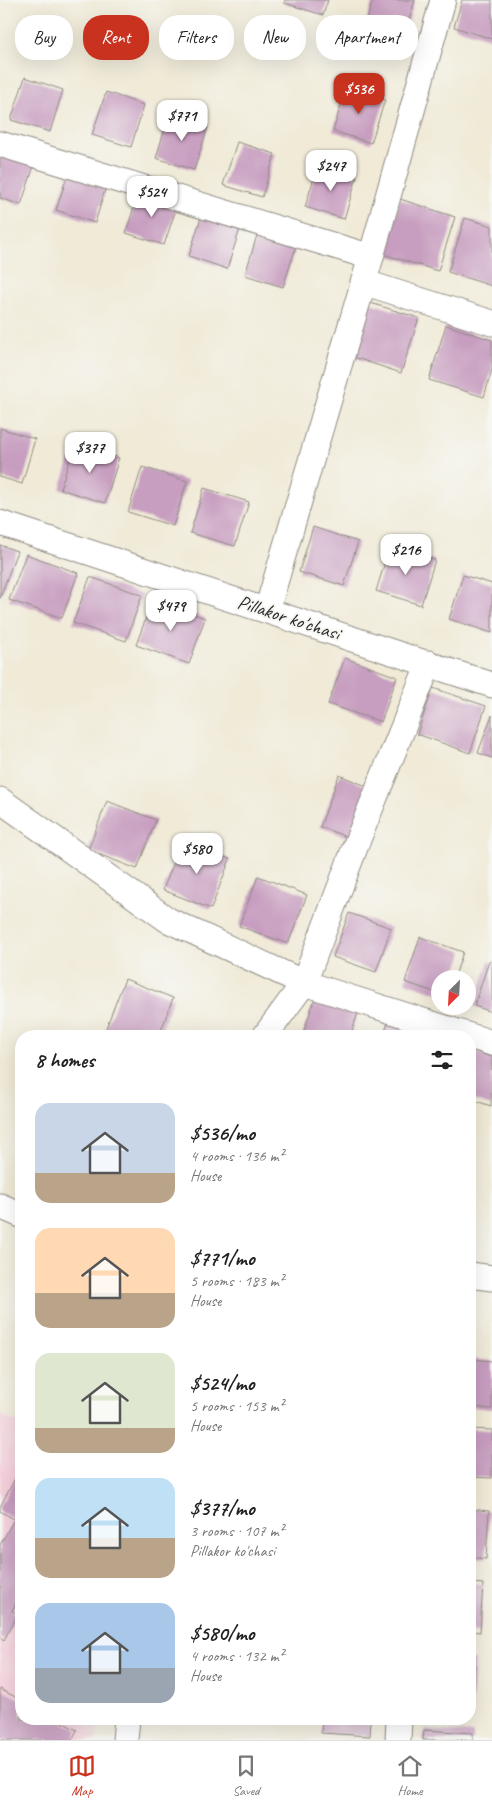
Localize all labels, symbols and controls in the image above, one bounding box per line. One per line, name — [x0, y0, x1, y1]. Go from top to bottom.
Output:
chip: Buy — [15, 15, 73, 60]
chip: Rent — [83, 15, 149, 60]
chip: Filters — [159, 15, 234, 60]
chip: New — [244, 15, 306, 60]
chip: Apartment — [316, 15, 418, 60]
pin: $536 — [329, 72, 389, 115]
text: $536 — [345, 79, 373, 99]
pin: $771 — [152, 100, 212, 142]
text: $771 — [168, 106, 196, 126]
pin: $247 — [301, 150, 361, 192]
text: $247 — [317, 156, 345, 176]
pin: $524 — [122, 176, 182, 218]
text: $524 — [138, 182, 166, 202]
pin: $377 — [60, 432, 120, 474]
text: $377 — [76, 438, 104, 458]
pin: $216 — [376, 534, 436, 576]
text: $216 — [391, 540, 421, 560]
street label: Pillakor ko'chasi — [234, 589, 346, 647]
pin: $479 — [141, 590, 201, 632]
text: $479 — [157, 596, 185, 616]
pin: $580 — [167, 832, 227, 875]
text: $580 — [183, 839, 211, 859]
north arrow — [431, 970, 476, 1015]
map controls — [431, 970, 476, 1015]
icon: filters — [428, 1046, 456, 1074]
text: 8 homes — [35, 1047, 94, 1073]
text: $536/mo — [190, 1120, 255, 1146]
icon: home — [75, 1123, 135, 1183]
text: 4 rooms · 136 m² — [190, 1146, 284, 1166]
text: House — [190, 1166, 221, 1186]
text: $771/mo — [190, 1245, 255, 1271]
icon: home — [75, 1248, 135, 1308]
text: 5 rooms · 183 m² — [190, 1271, 284, 1291]
text: House — [190, 1291, 221, 1311]
text: $524/mo — [190, 1370, 254, 1396]
icon: home — [75, 1373, 135, 1433]
text: 5 rooms · 153 m² — [190, 1396, 284, 1416]
text: House — [190, 1416, 221, 1436]
text: $377/mo — [190, 1495, 255, 1521]
icon: home — [75, 1498, 135, 1558]
text: 3 rooms · 107 m² — [190, 1521, 284, 1541]
text: Pillakor ko'chasi — [190, 1541, 275, 1561]
text: $580/mo — [190, 1620, 254, 1646]
icon: home — [75, 1623, 135, 1683]
text: 4 rooms · 132 m² — [190, 1646, 284, 1666]
text: House — [190, 1666, 221, 1686]
tab: Map — [68, 1752, 96, 1799]
tab: Saved — [232, 1752, 260, 1799]
tab: Home — [396, 1752, 424, 1799]

